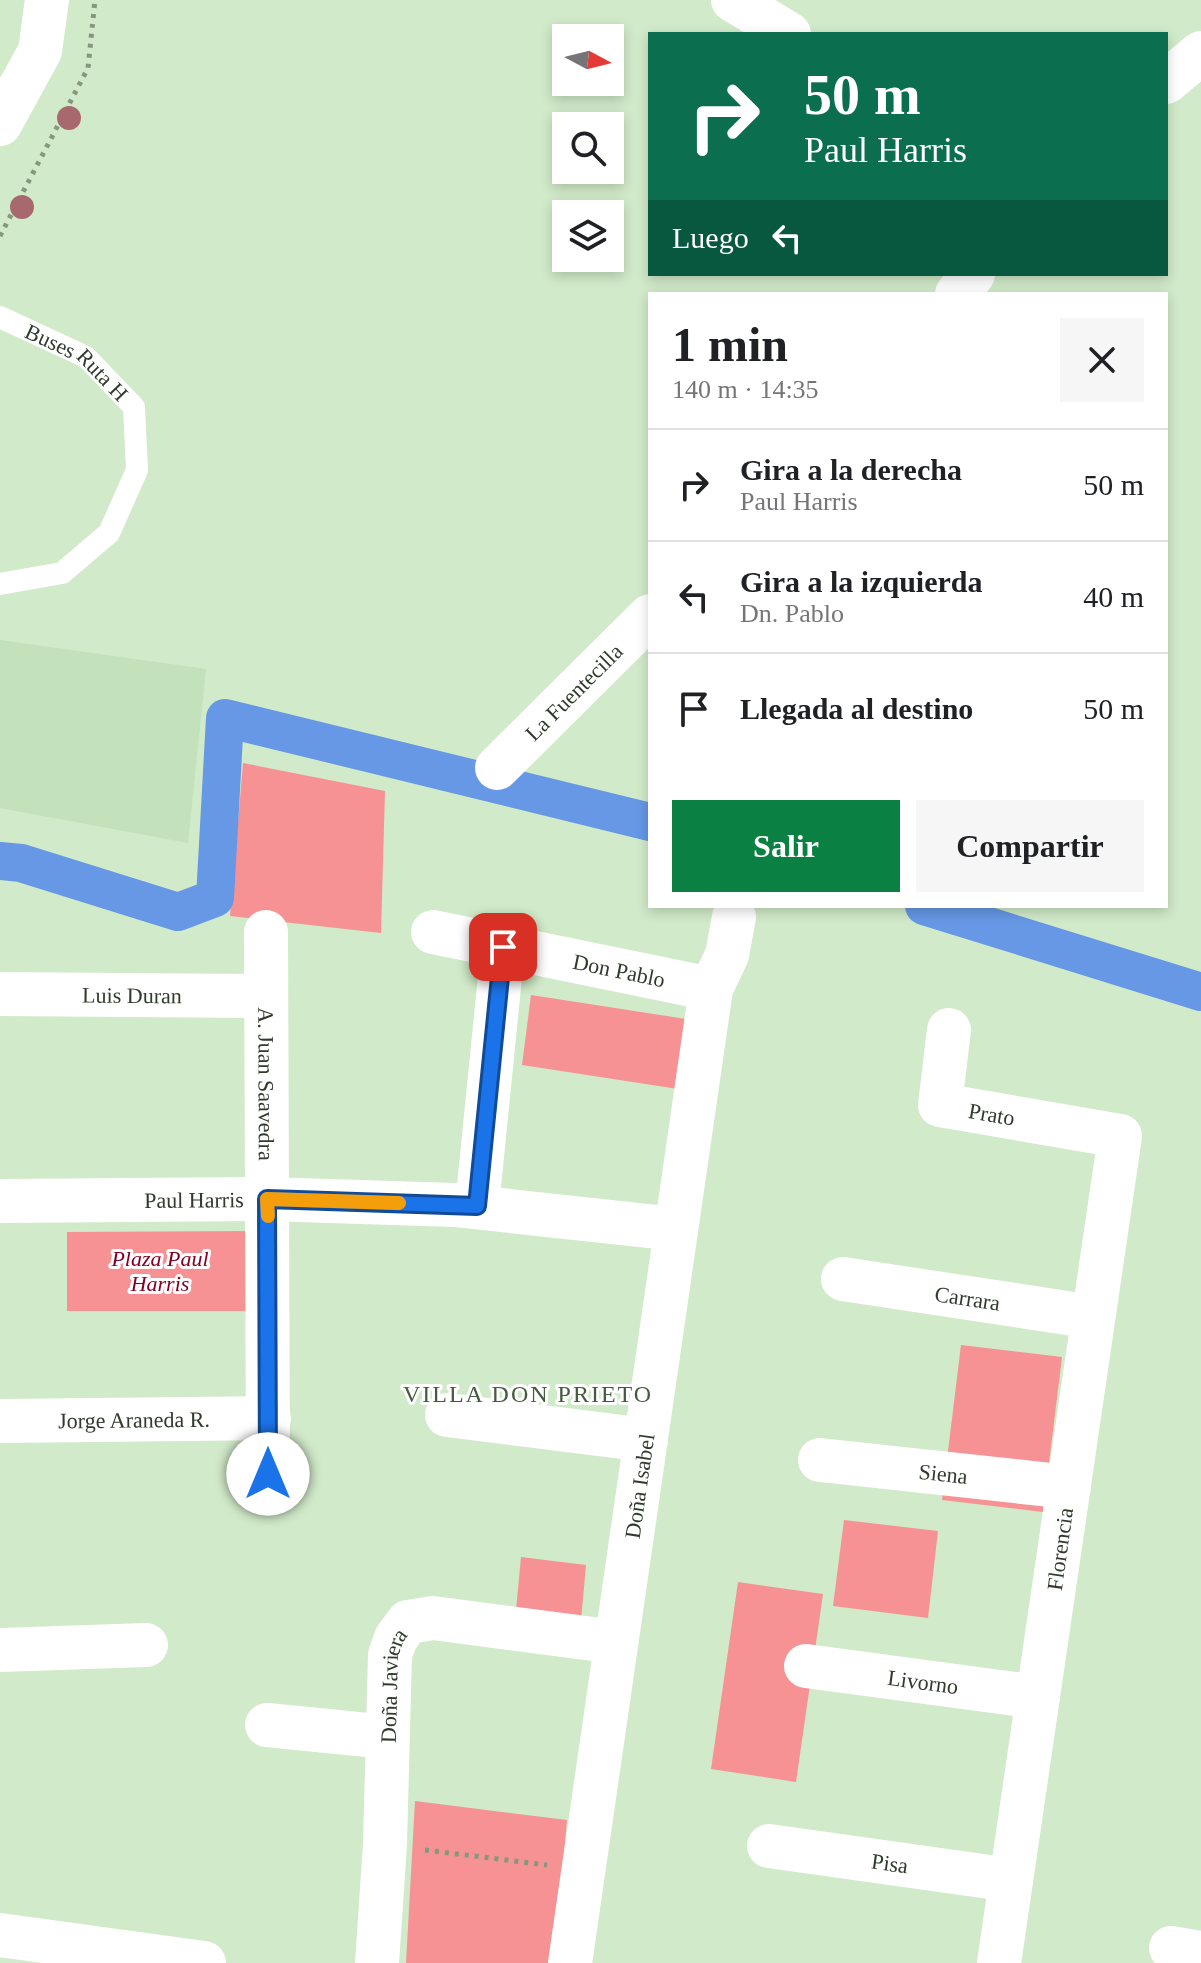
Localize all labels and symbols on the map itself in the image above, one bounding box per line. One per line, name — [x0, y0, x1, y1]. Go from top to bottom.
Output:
north arrow — [552, 24, 624, 96]
street label: Buses Ruta H — [21, 318, 134, 406]
street label: La Fuentecilla — [520, 638, 627, 745]
pin — [469, 913, 537, 981]
street label: Don Pablo — [571, 949, 667, 992]
street label: Luis Duran — [82, 982, 182, 1008]
street label: A. Juan Saavedra — [254, 1007, 279, 1161]
street label: Prato — [967, 1098, 1017, 1130]
street label: Paul Harris — [144, 1187, 244, 1212]
park label: Plaza Paul Harris — [110, 1246, 209, 1296]
street label: Carrara — [933, 1281, 1002, 1315]
district label: VILLA DON PRIETO — [403, 1381, 653, 1407]
street label: Jorge Araneda R. — [58, 1406, 210, 1433]
position arrow — [226, 1432, 310, 1516]
street label: Doña Isabel — [619, 1432, 659, 1540]
street label: Siena — [918, 1458, 969, 1488]
street label: Florencia — [1042, 1506, 1078, 1592]
street label: Doña Javiera — [375, 1623, 412, 1743]
street label: Livorno — [886, 1665, 960, 1699]
street label: Pisa — [870, 1848, 910, 1878]

